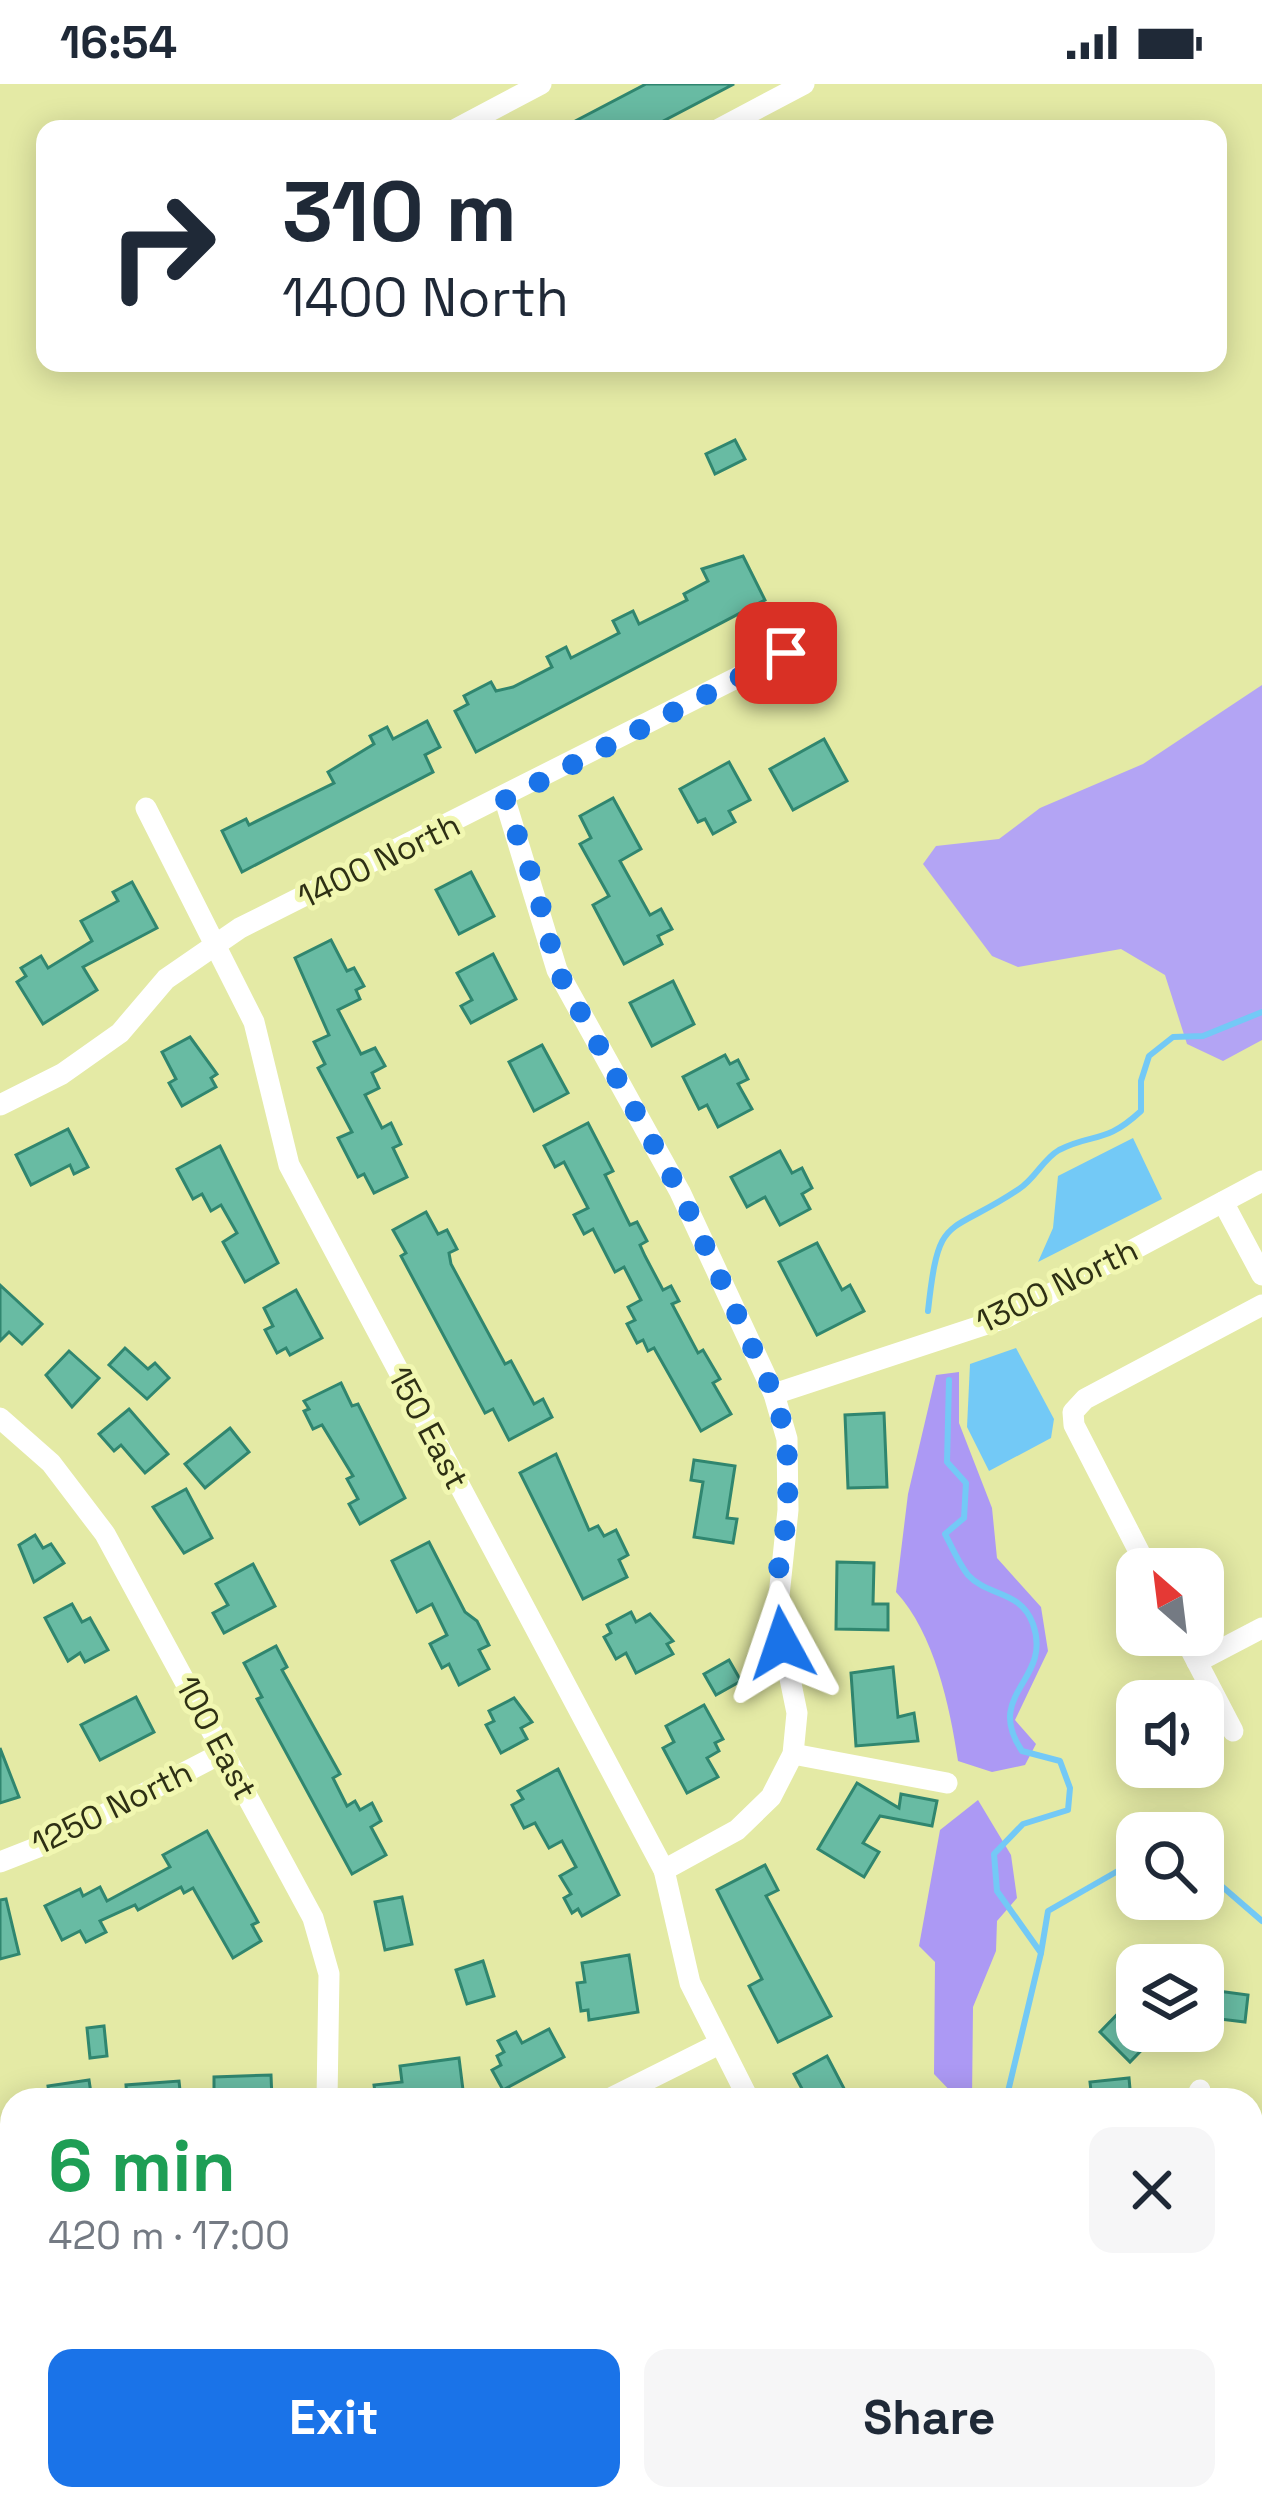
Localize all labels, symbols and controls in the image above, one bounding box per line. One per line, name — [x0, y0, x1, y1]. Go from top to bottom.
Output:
text: 16:54 — [60, 14, 177, 71]
text: 310 m — [282, 158, 517, 266]
icon: right — [84, 168, 240, 324]
text: 1400 North — [282, 263, 569, 332]
pin — [735, 602, 837, 704]
icon: arrive — [753, 620, 819, 686]
street label: 1400 North — [291, 804, 467, 918]
street label: 1300 North — [969, 1229, 1145, 1343]
street label: 150 East — [378, 1360, 478, 1496]
north arrow — [1116, 1548, 1224, 1656]
map controls — [1116, 1548, 1224, 2052]
position arrow — [719, 1580, 845, 1706]
street label: 100 East — [166, 1669, 266, 1807]
button: sound — [1116, 1680, 1224, 1788]
street label: 1250 North — [25, 1751, 199, 1865]
button: search — [1116, 1812, 1224, 1920]
button: layers — [1116, 1944, 1224, 2052]
text: 6 min — [48, 2120, 236, 2212]
button: close — [1089, 2127, 1215, 2253]
text: 420 m · 17:00 — [48, 2211, 290, 2260]
button: Exit — [48, 2349, 620, 2487]
button: Share — [644, 2349, 1215, 2487]

